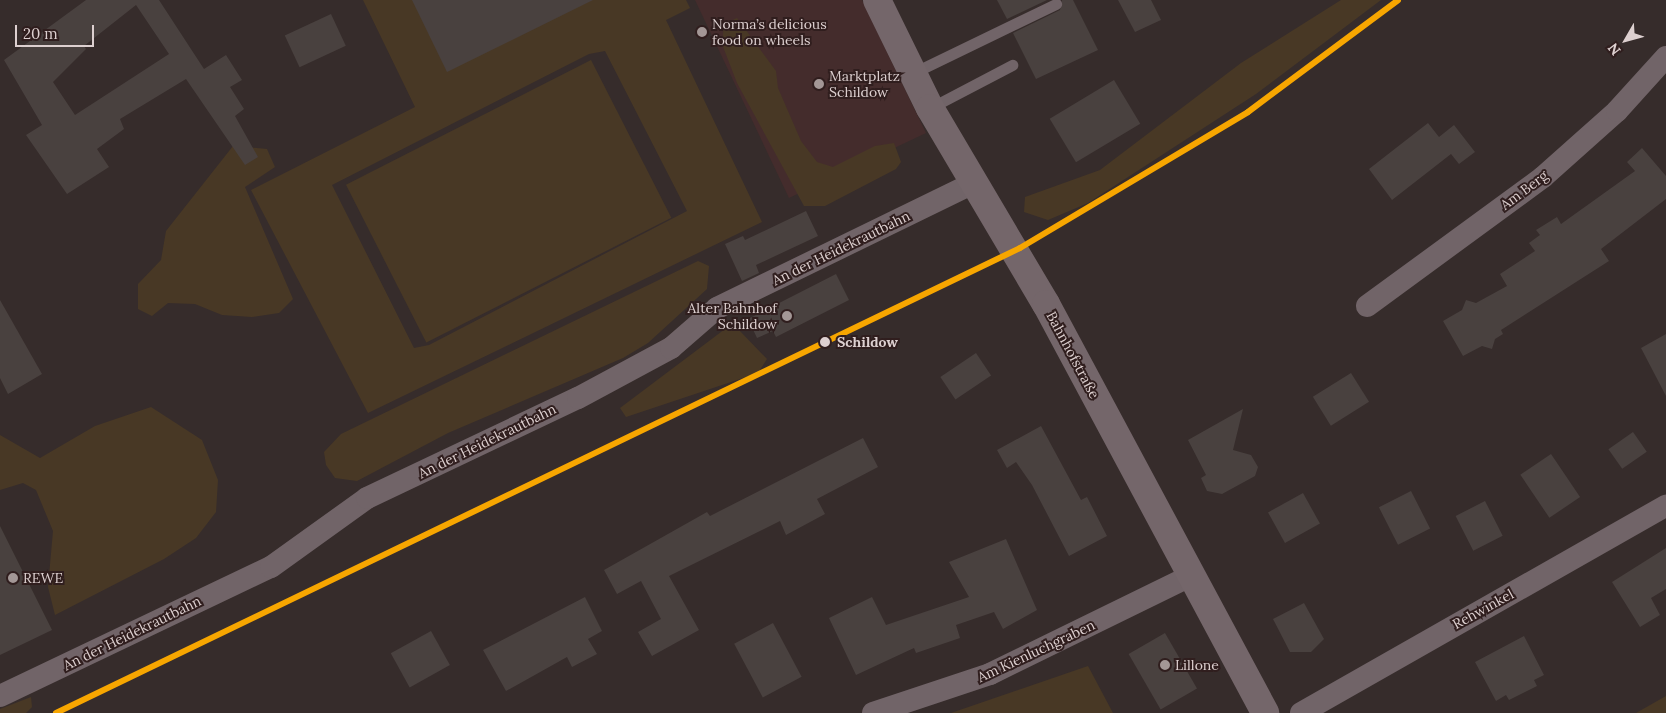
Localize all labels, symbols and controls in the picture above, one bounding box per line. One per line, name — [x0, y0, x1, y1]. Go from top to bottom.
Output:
scale bar — [18, 15, 96, 47]
north arrow — [1601, 15, 1651, 65]
place label: Norma’s delicious food on wheels — [712, 16, 827, 48]
text: 20 m — [23, 24, 58, 43]
marker: Norma’s delicious food on wheels — [696, 26, 708, 38]
text: N — [1604, 39, 1625, 59]
place label: Marktplatz Schildow — [829, 68, 900, 100]
marker: Marktplatz Schildow — [813, 78, 825, 90]
street label: Am Berg — [1497, 167, 1551, 213]
street label: An der Heidekrautbahn — [769, 207, 913, 289]
place label: Alter Bahnhof Schildow — [688, 300, 777, 332]
street label: Bahnhofstraße — [1043, 309, 1103, 401]
marker: Alter Bahnhof Schildow — [781, 310, 793, 322]
marker: Schildow — [817, 334, 833, 350]
place label: Schildow — [837, 334, 898, 350]
street label: An der Heidekrautbahn — [415, 400, 559, 482]
place label: REWE — [23, 570, 63, 586]
marker: REWE — [7, 572, 19, 584]
street label: Rehwinkel — [1450, 585, 1516, 633]
street label: An der Heidekrautbahn — [60, 592, 204, 674]
street label: Am Kienluchgraben — [975, 616, 1097, 686]
place label: Lillone — [1175, 657, 1219, 673]
marker: Lillone — [1159, 659, 1171, 671]

